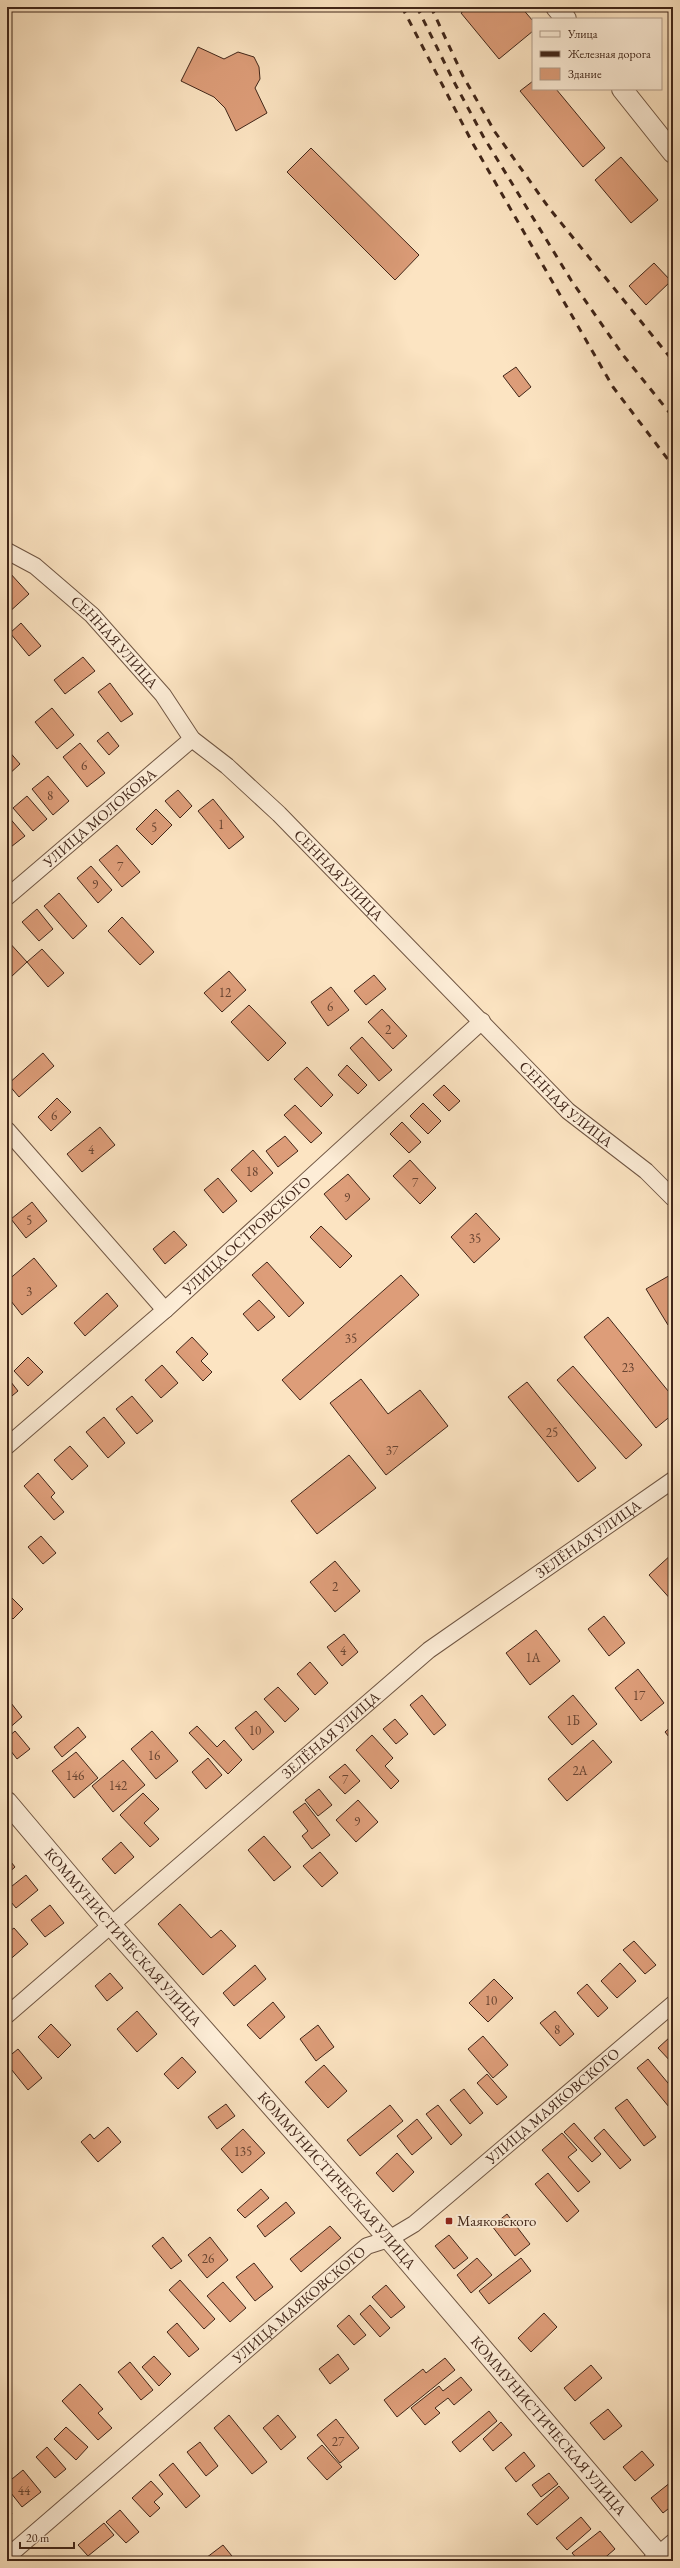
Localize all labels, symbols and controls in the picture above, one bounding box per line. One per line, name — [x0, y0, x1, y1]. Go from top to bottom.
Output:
legend — [532, 18, 662, 90]
text: Улица — [567, 26, 598, 42]
text: Железная дорога — [567, 46, 651, 62]
text: Здание — [568, 66, 602, 82]
street label: СЕННАЯ УЛИЦА — [67, 591, 163, 693]
house number: 6 — [81, 757, 87, 774]
street label: УЛИЦА МОЛОКОВА — [38, 763, 160, 872]
house number: 8 — [47, 787, 53, 804]
house number: 1 — [218, 816, 224, 833]
house number: 5 — [151, 819, 157, 836]
street label: СЕННАЯ УЛИЦА — [290, 825, 388, 925]
house number: 7 — [117, 858, 124, 875]
house number: 9 — [92, 876, 99, 893]
house number: 12 — [219, 984, 232, 1001]
house number: 6 — [327, 998, 333, 1015]
house number: 2 — [385, 1021, 392, 1038]
street label: СЕННАЯ УЛИЦА — [515, 1057, 617, 1152]
house number: 6 — [51, 1107, 57, 1124]
house number: 4 — [88, 1141, 95, 1158]
house number: 18 — [246, 1163, 258, 1180]
street label: УЛИЦА ОСТРОВСКОГО — [177, 1172, 315, 1299]
house number: 7 — [412, 1174, 419, 1191]
house number: 9 — [344, 1189, 351, 1206]
house number: 5 — [26, 1212, 32, 1229]
house number: 35 — [469, 1230, 481, 1247]
house number: 3 — [26, 1283, 32, 1300]
house number: 35 — [345, 1330, 357, 1347]
house number: 23 — [622, 1359, 634, 1376]
house number: 25 — [546, 1424, 558, 1441]
house number: 37 — [386, 1442, 399, 1459]
street label: ЗЕЛЁНАЯ УЛИЦА — [532, 1495, 645, 1582]
house number: 2 — [332, 1578, 339, 1595]
house number: 4 — [340, 1642, 347, 1659]
house number: 1А — [525, 1649, 542, 1666]
street label: ЗЕЛЁНАЯ УЛИЦА — [277, 1686, 384, 1782]
house number: 17 — [633, 1687, 646, 1704]
house number: 1Б — [566, 1712, 580, 1729]
house number: 10 — [249, 1722, 261, 1739]
house number: 16 — [148, 1747, 160, 1764]
house number: 2А — [572, 1762, 589, 1779]
house number: 146 — [66, 1767, 84, 1784]
house number: 7 — [342, 1771, 349, 1788]
house number: 142 — [109, 1777, 128, 1794]
house number: 9 — [354, 1813, 361, 1830]
street label: КОММУНИСТИЧЕСКАЯ УЛИЦА — [41, 1844, 206, 2030]
house number: 10 — [485, 1992, 497, 2009]
house number: 8 — [554, 2021, 560, 2038]
street label: УЛИЦА МАЯКОВСКОГО — [481, 2043, 623, 2169]
street label: КОММУНИСТИЧЕСКАЯ УЛИЦА — [254, 2087, 421, 2273]
house number: 135 — [234, 2143, 252, 2160]
place label: Маяковского — [457, 2211, 536, 2230]
marker: Маяковского — [444, 2216, 454, 2226]
street label: УЛИЦА МАЯКОВСКОГО — [227, 2242, 369, 2368]
house number: 26 — [202, 2250, 214, 2267]
street label: КОММУНИСТИЧЕСКАЯ УЛИЦА — [467, 2332, 631, 2520]
house number: 27 — [332, 2433, 345, 2450]
house number: 44 — [18, 2482, 31, 2499]
scale bar — [20, 2524, 74, 2550]
text: 20 m — [26, 2530, 50, 2546]

